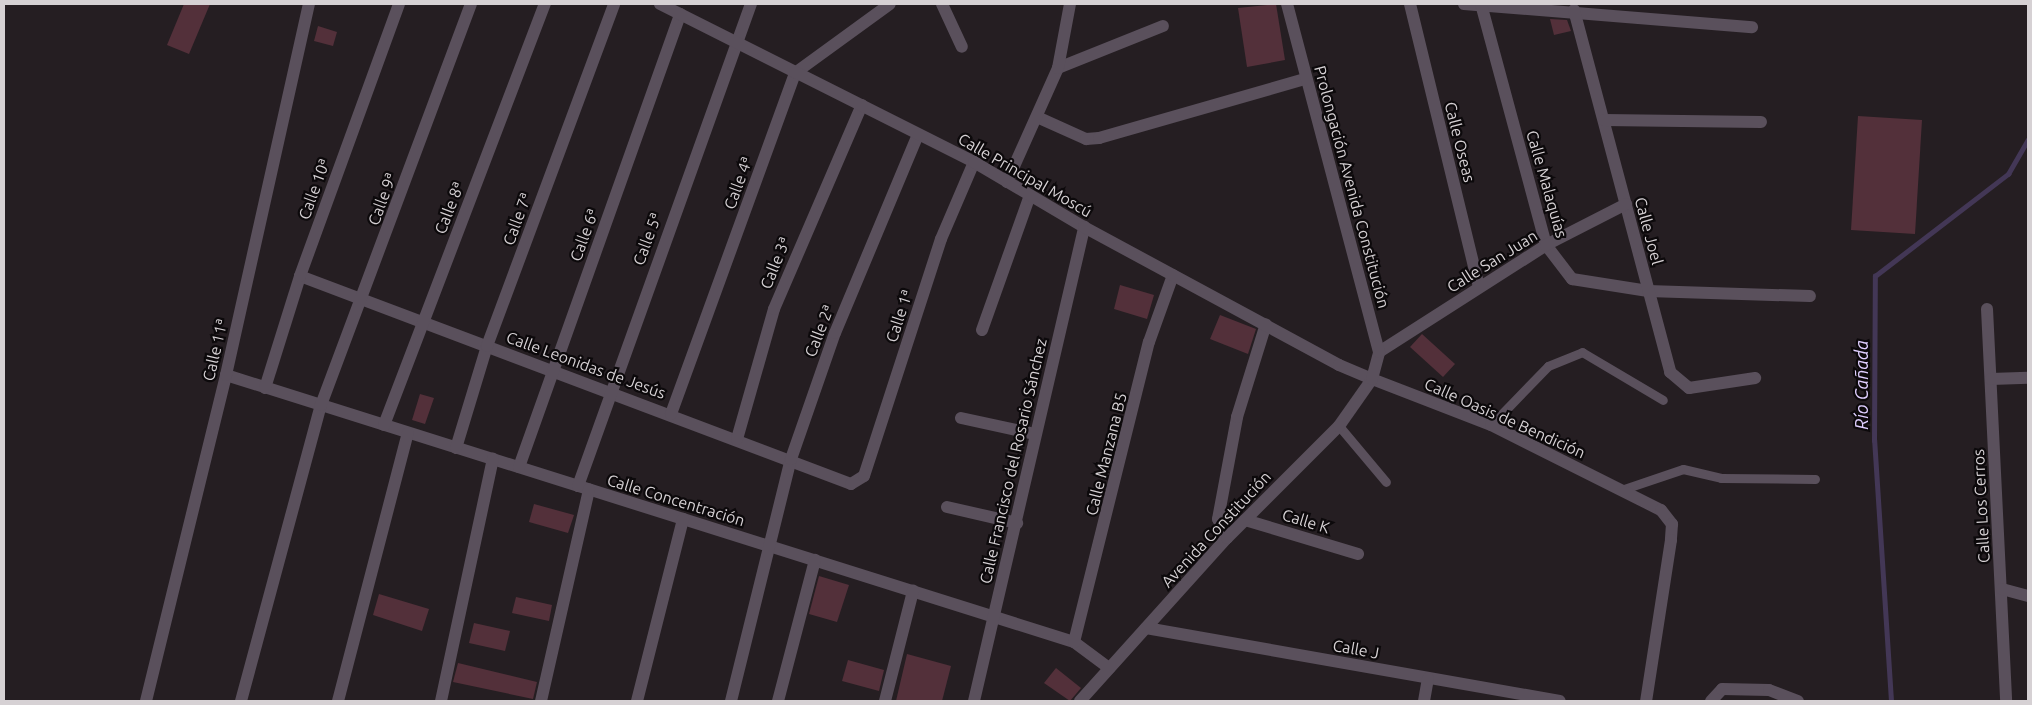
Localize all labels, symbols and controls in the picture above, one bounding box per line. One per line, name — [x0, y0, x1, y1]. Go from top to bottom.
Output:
street label: Prolongación Avenida Constitución — [1310, 64, 1394, 310]
street label: Calle Oseas — [1441, 100, 1479, 184]
street label: Calle Malaquías — [1522, 128, 1572, 240]
street label: Calle Principal Moscú — [955, 129, 1095, 221]
street label: Calle 4ª — [720, 154, 756, 212]
street label: Calle 10ª — [294, 156, 334, 222]
street label: Calle 9ª — [364, 170, 400, 228]
street label: Calle 8ª — [430, 179, 468, 237]
street label: Calle 7ª — [499, 190, 535, 248]
street label: Calle Joel — [1631, 195, 1667, 267]
street label: Calle 6ª — [566, 206, 602, 264]
street label: Calle 5ª — [629, 210, 665, 268]
street label: Calle San Juan — [1443, 226, 1541, 296]
street label: Calle 3ª — [756, 234, 794, 292]
street label: Calle 1ª — [882, 287, 916, 345]
street label: Calle 2ª — [800, 302, 838, 360]
street label: Calle 11ª — [199, 317, 231, 383]
street label: Calle Leonidas de Jesús — [504, 327, 668, 403]
street label: Calle Francisco del Rosario Sánchez — [975, 336, 1051, 586]
water label: Río Cañada — [1850, 340, 1872, 430]
street label: Calle Oasis de Bendición — [1422, 374, 1588, 462]
street label: Calle Manzana B5 — [1081, 391, 1131, 517]
street label: Calle Los Cerros — [1968, 449, 1994, 563]
street label: Avenida Constitución — [1157, 467, 1275, 591]
street label: Calle Concentración — [605, 470, 747, 530]
street label: Calle K — [1280, 505, 1332, 537]
street label: Calle J — [1331, 635, 1381, 663]

